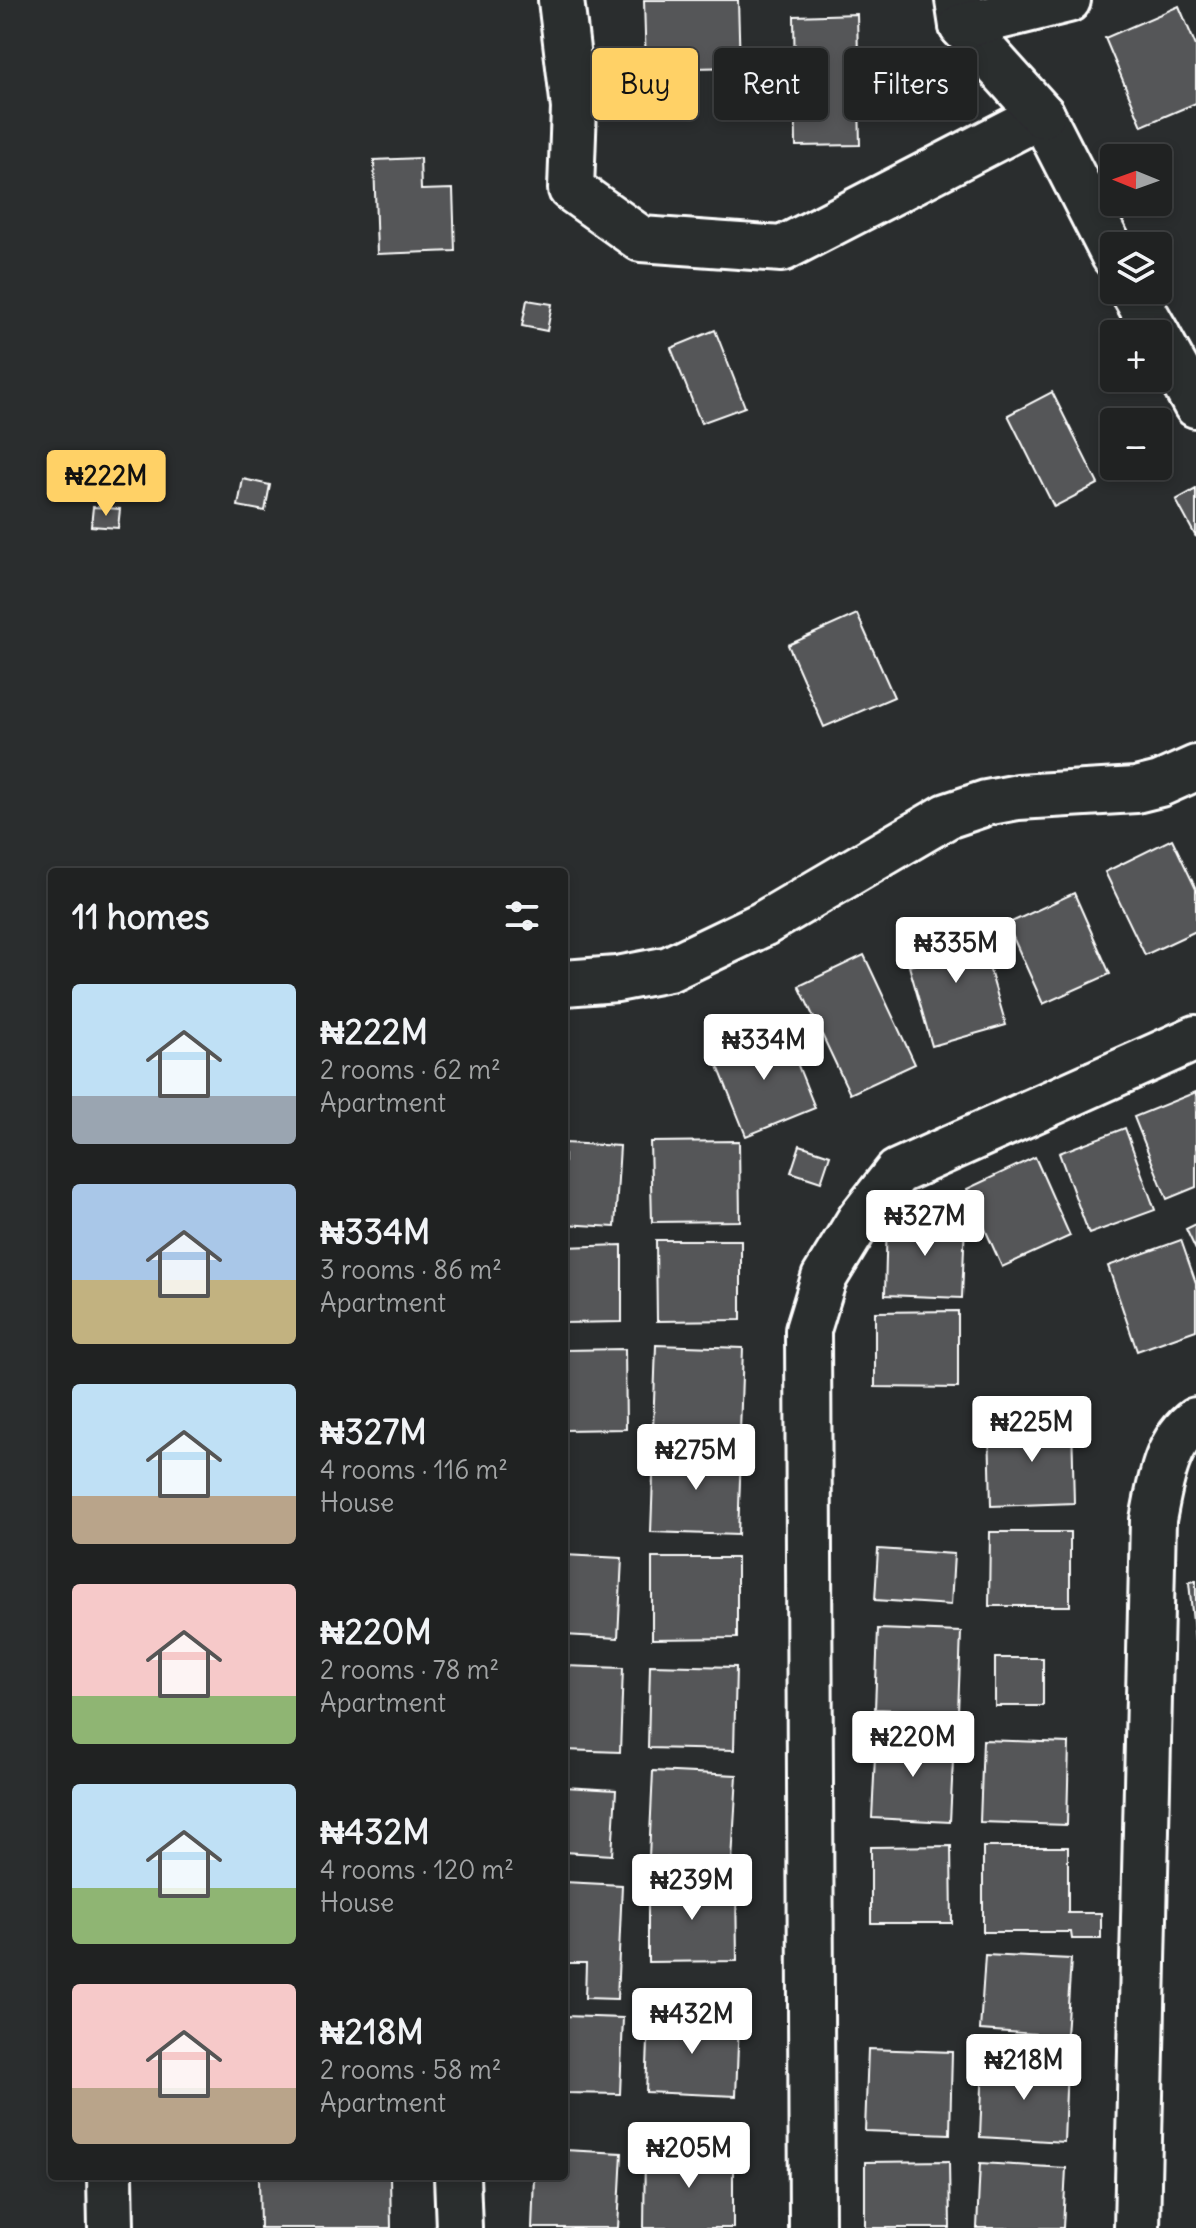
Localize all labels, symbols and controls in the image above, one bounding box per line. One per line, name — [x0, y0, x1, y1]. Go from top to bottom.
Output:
chip: Buy — [592, 48, 698, 120]
chip: Rent — [714, 48, 828, 120]
chip: Filters — [844, 48, 977, 120]
north arrow — [1100, 144, 1172, 216]
map controls — [1100, 144, 1172, 480]
button: layers — [1100, 232, 1172, 304]
button: + — [1100, 320, 1172, 392]
button: − — [1100, 408, 1172, 480]
pin: ₦222M — [50, 450, 162, 518]
text: ₦222M — [65, 459, 147, 492]
icon: filters — [500, 894, 544, 938]
text: 11 homes — [72, 895, 209, 938]
pin: ₦335M — [900, 917, 1012, 985]
text: ₦335M — [914, 926, 998, 959]
text: ₦222M — [320, 1010, 428, 1053]
pin: ₦334M — [708, 1014, 820, 1082]
icon: home — [136, 1016, 232, 1112]
text: ₦334M — [722, 1023, 806, 1056]
text: 2 rooms · 62 m² — [320, 1053, 501, 1086]
text: Apartment — [320, 1086, 446, 1119]
pin: ₦327M — [869, 1190, 981, 1258]
text: ₦327M — [884, 1199, 966, 1232]
text: ₦334M — [320, 1210, 430, 1253]
icon: home — [136, 1216, 232, 1312]
text: 3 rooms · 86 m² — [320, 1253, 502, 1286]
text: Apartment — [320, 1286, 446, 1319]
pin: ₦225M — [976, 1396, 1088, 1464]
text: ₦225M — [990, 1405, 1074, 1438]
text: ₦327M — [320, 1410, 427, 1453]
icon: home — [136, 1416, 232, 1512]
pin: ₦275M — [640, 1424, 752, 1492]
text: ₦275M — [655, 1433, 737, 1466]
text: 4 rooms · 116 m² — [320, 1453, 508, 1486]
text: House — [320, 1486, 394, 1519]
text: ₦220M — [320, 1610, 432, 1653]
icon: home — [136, 1616, 232, 1712]
text: 2 rooms · 78 m² — [320, 1653, 499, 1686]
text: Apartment — [320, 1686, 446, 1719]
pin: ₦220M — [857, 1711, 969, 1779]
text: ₦220M — [870, 1720, 956, 1753]
text: ₦432M — [320, 1810, 430, 1853]
icon: home — [136, 1816, 232, 1912]
text: 4 rooms · 120 m² — [320, 1853, 514, 1886]
pin: ₦239M — [636, 1854, 748, 1922]
text: ₦239M — [650, 1863, 734, 1896]
text: House — [320, 1886, 394, 1919]
pin: ₦432M — [636, 1988, 748, 2056]
text: ₦432M — [650, 1997, 734, 2030]
text: ₦218M — [320, 2010, 424, 2053]
icon: home — [136, 2016, 232, 2112]
pin: ₦218M — [968, 2034, 1080, 2102]
text: ₦218M — [984, 2043, 1064, 2076]
text: 2 rooms · 58 m² — [320, 2053, 501, 2086]
text: Apartment — [320, 2086, 446, 2119]
pin: ₦205M — [633, 2122, 745, 2190]
text: ₦205M — [646, 2131, 732, 2164]

